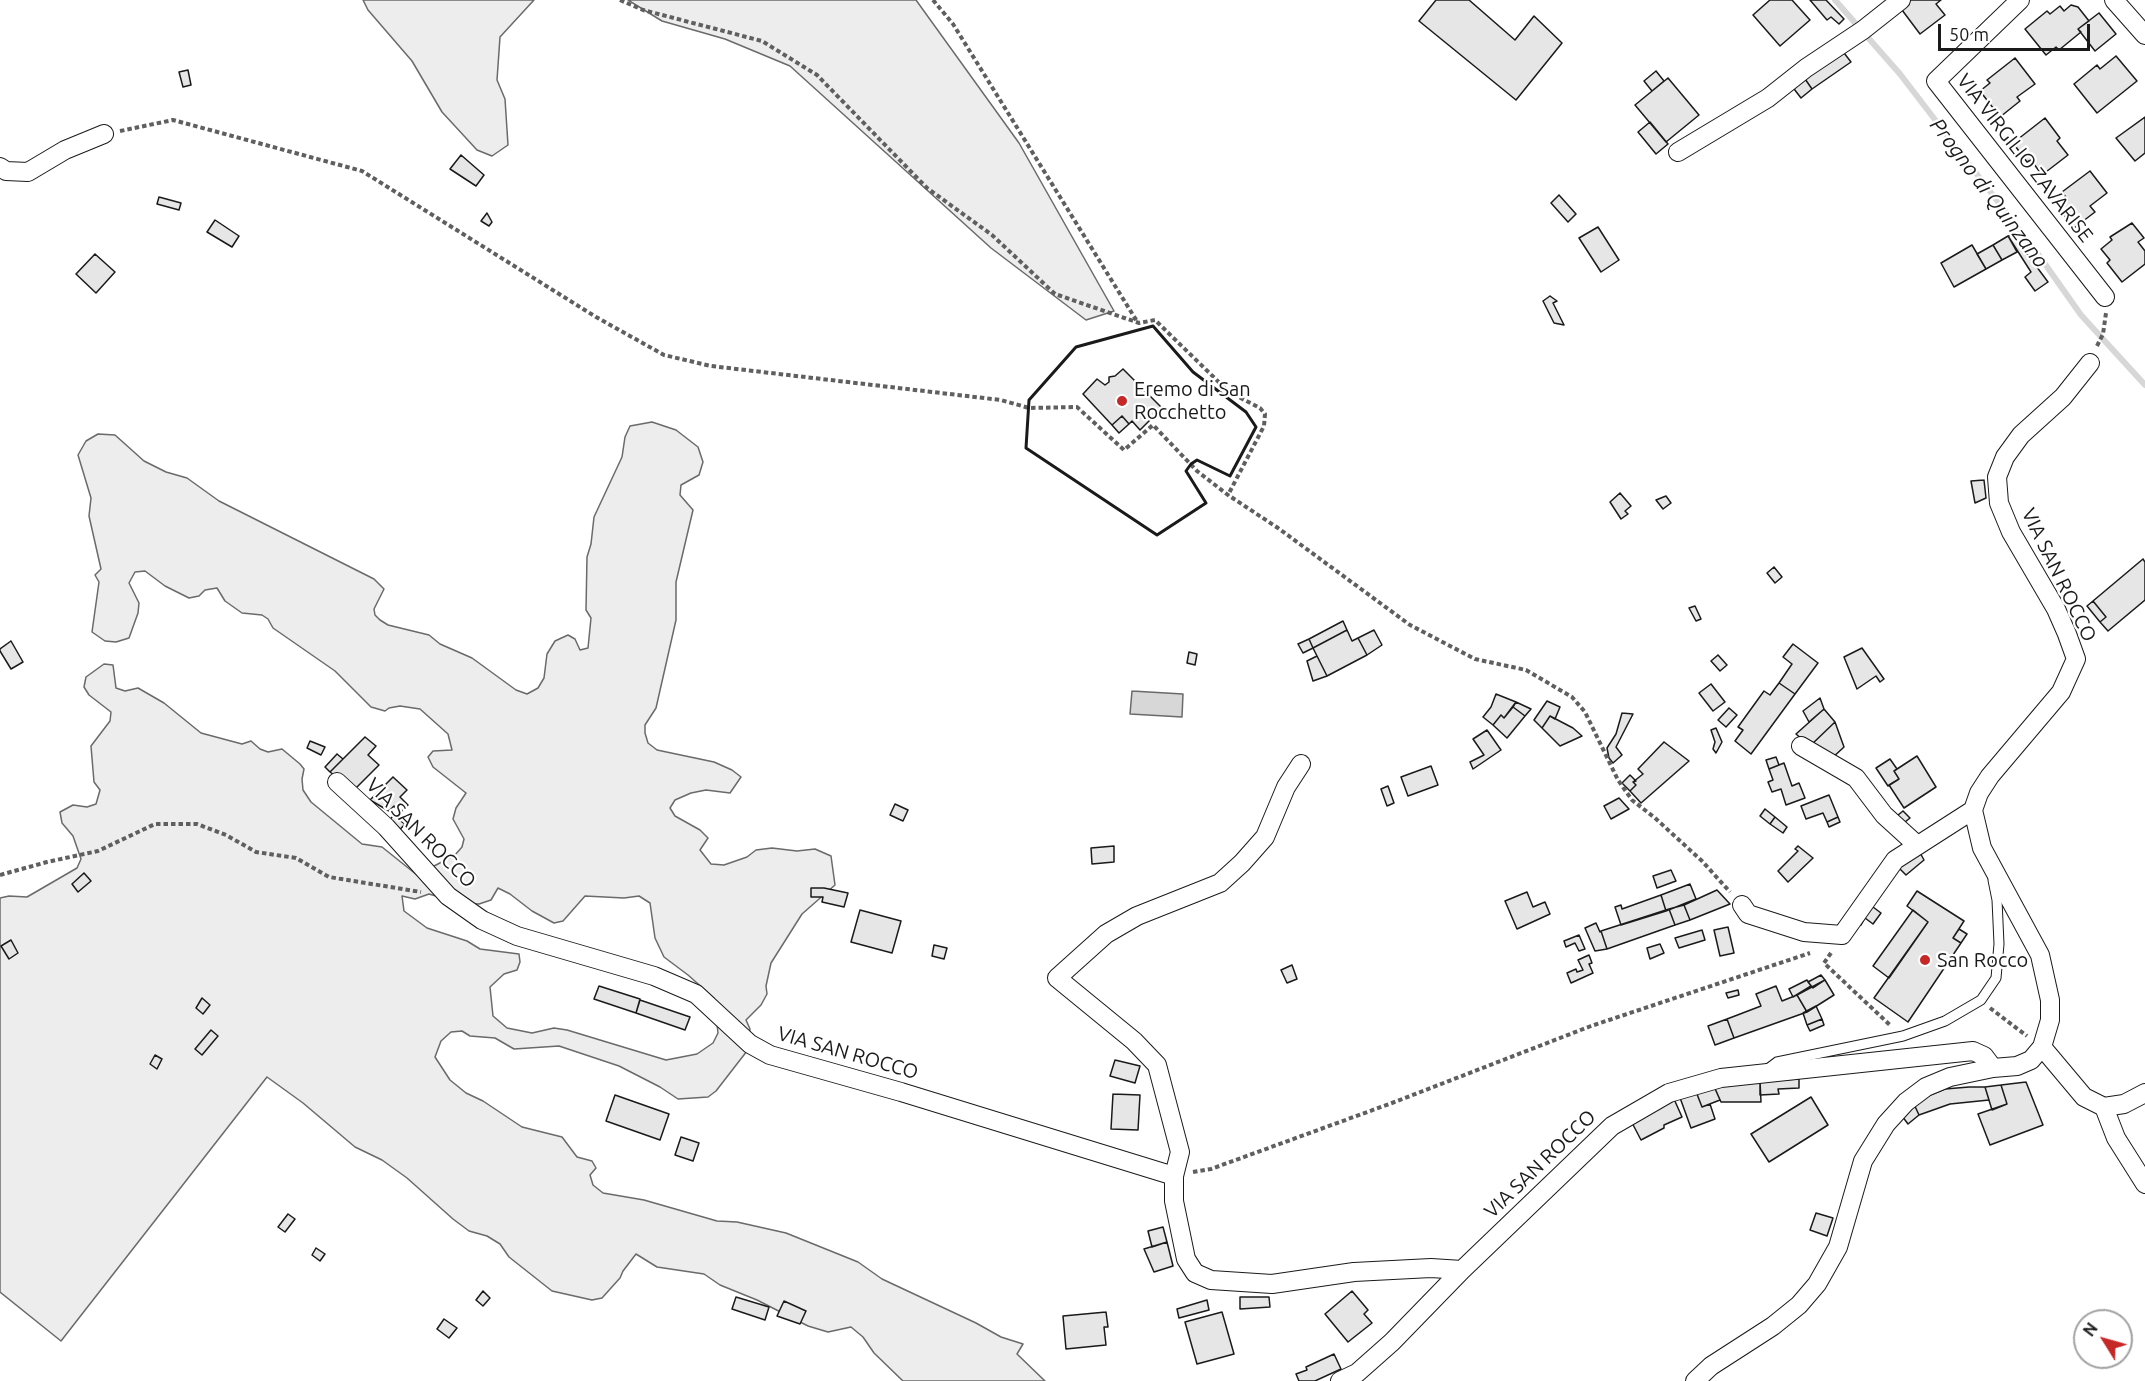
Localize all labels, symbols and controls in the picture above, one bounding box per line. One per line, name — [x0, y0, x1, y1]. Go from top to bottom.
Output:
scale bar — [1941, 12, 2092, 50]
text: 50 m — [1949, 24, 1989, 44]
street label: VIA VIRGILIO ZAVARISE — [1952, 69, 2098, 247]
water label: Progno di Quinzano — [1924, 113, 2054, 273]
place label: Eremo di San Rocchetto — [1134, 377, 1251, 424]
marker: Eremo di San Rocchetto — [1115, 394, 1129, 408]
street label: VIA SAN ROCCO — [2016, 504, 2102, 646]
street label: VIA SAN ROCCO — [361, 773, 481, 893]
place label: San Rocco — [1937, 948, 2028, 972]
marker: San Rocco — [1918, 953, 1932, 967]
street label: VIA SAN ROCCO — [775, 1021, 921, 1085]
street label: VIA SAN ROCCO — [1479, 1105, 1601, 1223]
north arrow — [2073, 1309, 2133, 1369]
text: N — [2079, 1319, 2101, 1340]

